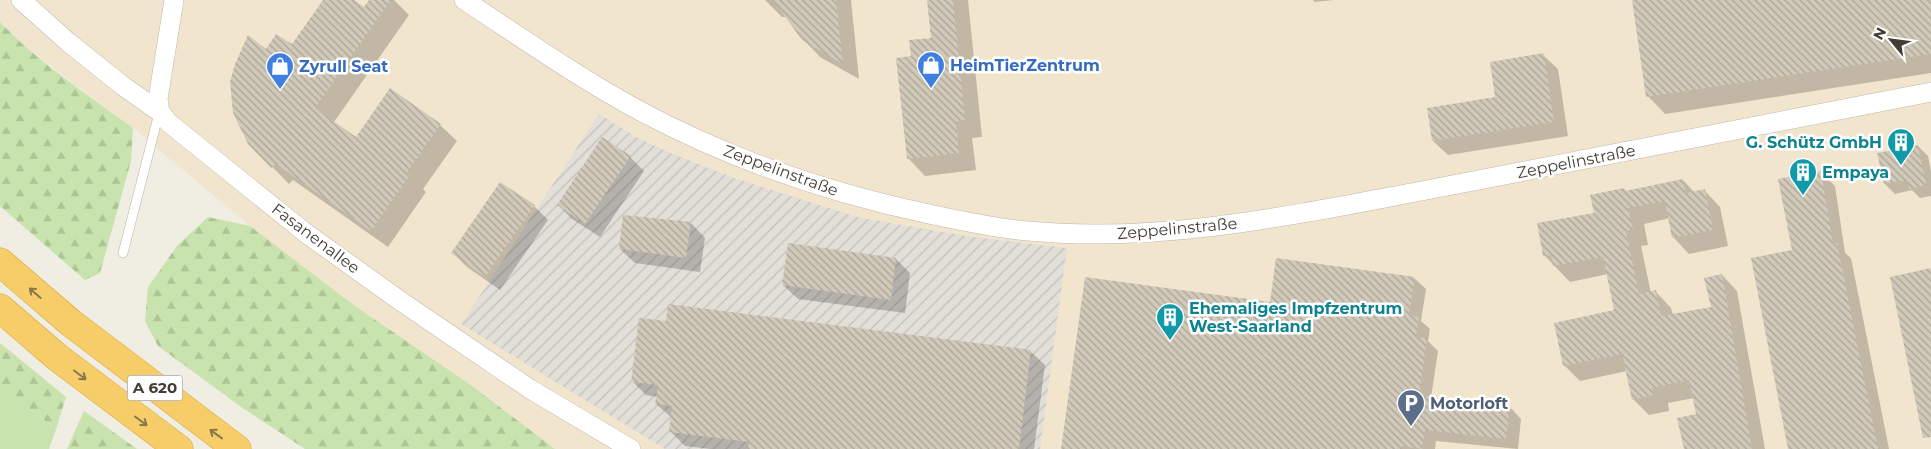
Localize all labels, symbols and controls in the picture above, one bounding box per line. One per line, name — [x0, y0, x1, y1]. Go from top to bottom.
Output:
north arrow — [1866, 15, 1916, 65]
text: N — [1869, 24, 1890, 43]
shop icon: HeimTierZentrum — [916, 50, 946, 89]
shop icon: Zyrull Seat — [265, 51, 295, 90]
place label: HeimTierZentrum — [950, 56, 1100, 75]
place label: Zyrull Seat — [299, 57, 388, 76]
building icon: G. Schütz GmbH — [1886, 127, 1916, 166]
place label: G. Schütz GmbH — [1746, 133, 1882, 152]
street label: Zeppelinstraße — [721, 141, 841, 200]
street label: Zeppelinstraße — [1515, 141, 1637, 182]
building icon: Empaya — [1788, 157, 1818, 196]
place label: Empaya — [1822, 163, 1889, 182]
street label: Fasanenallee — [268, 199, 363, 278]
street label: Zeppelinstraße — [1116, 214, 1238, 243]
one-way arrow — [29, 287, 42, 298]
place label: Ehemaliges Impfzentrum West-Saarland — [1189, 299, 1402, 336]
building icon: Ehemaliges Impfzentrum West-Saarland — [1155, 302, 1185, 341]
one-way arrow — [73, 369, 86, 380]
road number: A 620 — [128, 376, 182, 400]
parking icon: Motorloft — [1396, 388, 1426, 427]
place label: Motorloft — [1430, 394, 1508, 413]
one-way arrow — [134, 415, 147, 426]
one-way arrow — [210, 428, 223, 439]

